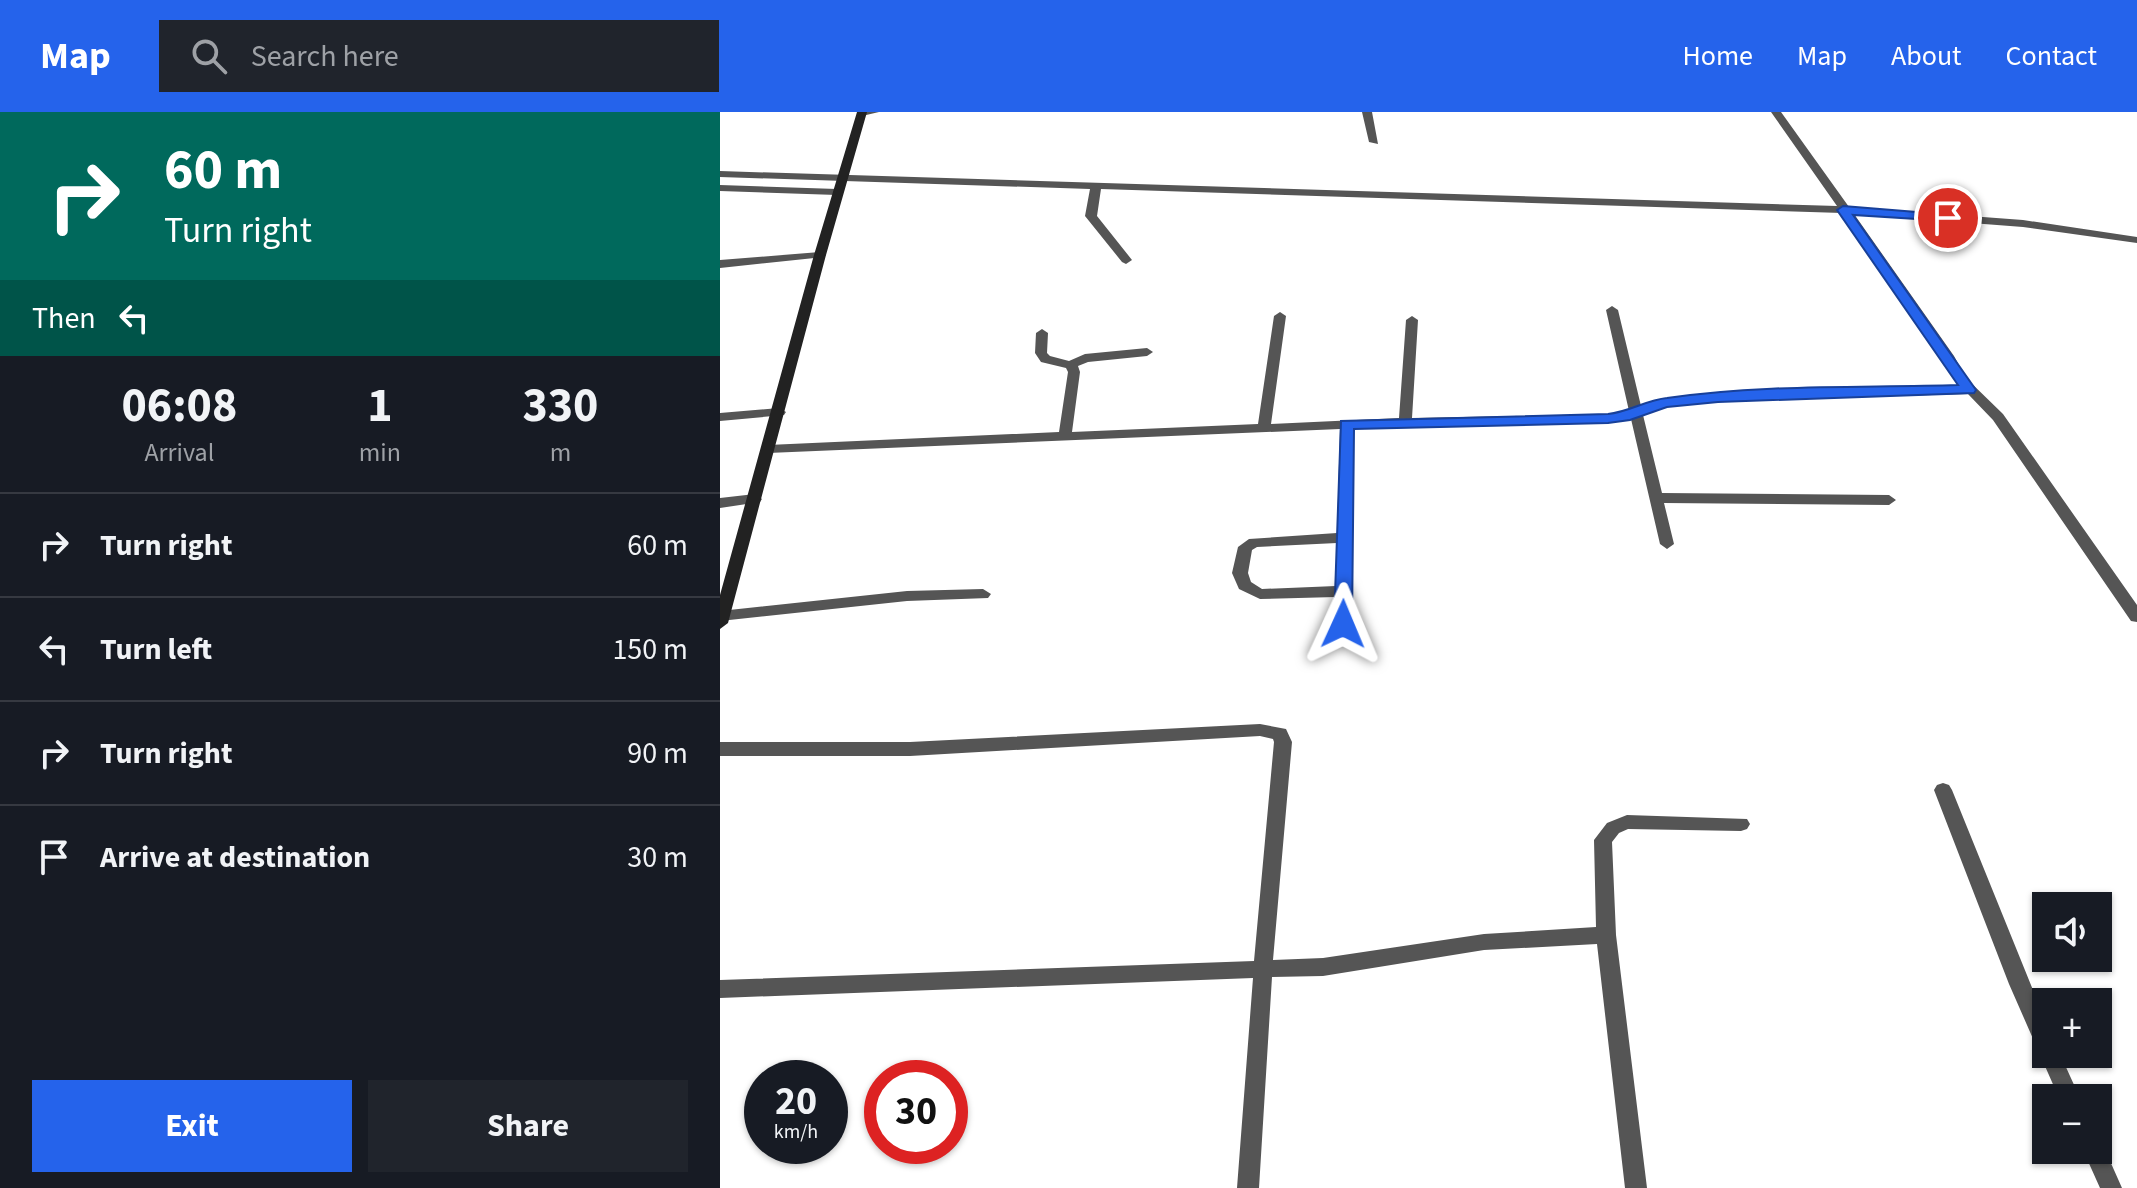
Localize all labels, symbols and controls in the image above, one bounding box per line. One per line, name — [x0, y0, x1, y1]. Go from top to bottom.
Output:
search box — [159, 20, 719, 92]
text: Map — [40, 29, 111, 83]
icon: search — [187, 34, 231, 78]
text: Search here — [251, 35, 399, 78]
text: Home — [1682, 36, 1753, 76]
text: Map — [1797, 36, 1847, 76]
text: About — [1891, 36, 1962, 76]
text: Contact — [2006, 36, 2097, 76]
text: 60 m — [164, 131, 282, 210]
icon: right — [32, 144, 136, 248]
pin — [1914, 184, 1982, 252]
icon: arrive — [1926, 196, 1970, 240]
text: Turn right — [164, 205, 312, 256]
icon: left — [112, 296, 156, 340]
text: Then — [32, 297, 96, 340]
text: 06:08 — [121, 372, 237, 440]
text: 1 — [367, 372, 393, 440]
text: 330 — [522, 372, 598, 440]
text: Arrival — [144, 434, 214, 471]
text: min — [359, 434, 401, 471]
text: m — [550, 434, 571, 471]
icon: right — [32, 523, 76, 567]
text: Turn right — [100, 524, 232, 567]
text: 60 m — [627, 524, 688, 567]
position arrow — [1301, 582, 1385, 666]
icon: left — [32, 627, 76, 671]
text: Turn left — [100, 628, 212, 671]
text: 150 m — [612, 628, 688, 671]
icon: right — [32, 731, 76, 775]
text: Turn right — [100, 732, 232, 775]
text: 90 m — [627, 732, 688, 775]
icon: arrive — [32, 835, 76, 879]
text: Arrive at destination — [100, 836, 370, 879]
text: 30 m — [627, 836, 688, 879]
map controls — [2032, 892, 2112, 1164]
button: sound — [2032, 892, 2112, 972]
button: + — [2032, 988, 2112, 1068]
speed limit sign: 30 — [864, 1060, 968, 1164]
text: 20 — [775, 1073, 817, 1130]
button: Exit — [32, 1080, 352, 1172]
button: Share — [368, 1080, 688, 1172]
button: − — [2032, 1084, 2112, 1164]
text: km/h — [774, 1118, 818, 1146]

